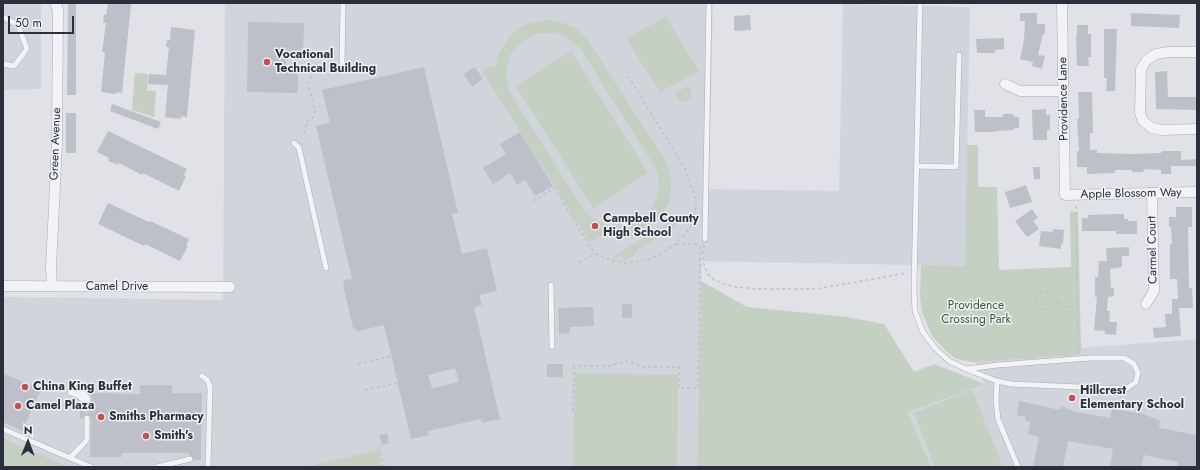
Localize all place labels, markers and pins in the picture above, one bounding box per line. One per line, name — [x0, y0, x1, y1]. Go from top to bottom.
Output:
place label: Vocational Technical Building — [275, 48, 376, 76]
marker: Vocational Technical Building — [262, 57, 272, 67]
place label: Campbell County High School — [603, 212, 699, 240]
marker: Campbell County High School — [590, 221, 600, 231]
place label: China King Buffet — [33, 380, 132, 394]
marker: China King Buffet — [20, 382, 30, 392]
place label: Hillcrest Elementary School — [1080, 384, 1184, 412]
marker: Hillcrest Elementary School — [1067, 393, 1077, 403]
place label: Camel Plaza — [26, 399, 94, 413]
marker: Camel Plaza — [13, 401, 23, 411]
place label: Smiths Pharmacy — [109, 410, 204, 424]
marker: Smiths Pharmacy — [96, 412, 106, 422]
place label: Smith's — [154, 429, 193, 443]
marker: Smith's — [141, 431, 151, 441]

